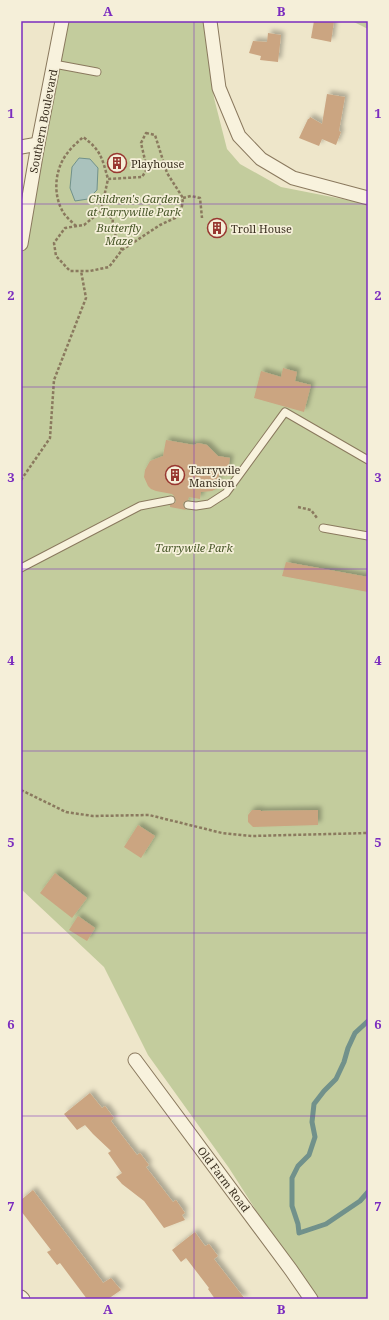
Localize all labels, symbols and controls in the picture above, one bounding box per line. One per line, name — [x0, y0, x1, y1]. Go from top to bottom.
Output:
text: A — [103, 2, 113, 20]
text: B — [277, 2, 286, 20]
street label: Southern Boulevard — [26, 68, 60, 174]
text: 1 — [7, 104, 15, 122]
text: 1 — [374, 104, 382, 122]
building icon: Playhouse — [106, 152, 128, 174]
place label: Playhouse — [131, 156, 185, 171]
park label: Children's Garden at Tarrywille Park — [87, 191, 182, 219]
building icon: Troll House — [206, 217, 228, 239]
park label: Butterfly Maze — [96, 220, 142, 248]
place label: Troll House — [231, 221, 292, 236]
text: 2 — [7, 286, 15, 304]
text: 2 — [374, 286, 382, 304]
place label: Tarrywile Mansion — [189, 462, 241, 490]
building icon: Tarrywile Mansion — [164, 464, 186, 486]
text: 3 — [7, 468, 15, 486]
text: 3 — [374, 468, 382, 486]
park label: Tarrywile Park — [155, 540, 233, 555]
text: 4 — [7, 651, 15, 669]
text: 4 — [374, 651, 382, 669]
text: 5 — [7, 833, 15, 851]
text: 5 — [374, 833, 382, 851]
text: 6 — [7, 1015, 15, 1033]
text: 6 — [374, 1015, 382, 1033]
street label: Old Farm Road — [194, 1143, 254, 1215]
text: 7 — [7, 1197, 15, 1215]
text: 7 — [374, 1197, 382, 1215]
text: A — [103, 1300, 113, 1318]
text: B — [277, 1300, 286, 1318]

